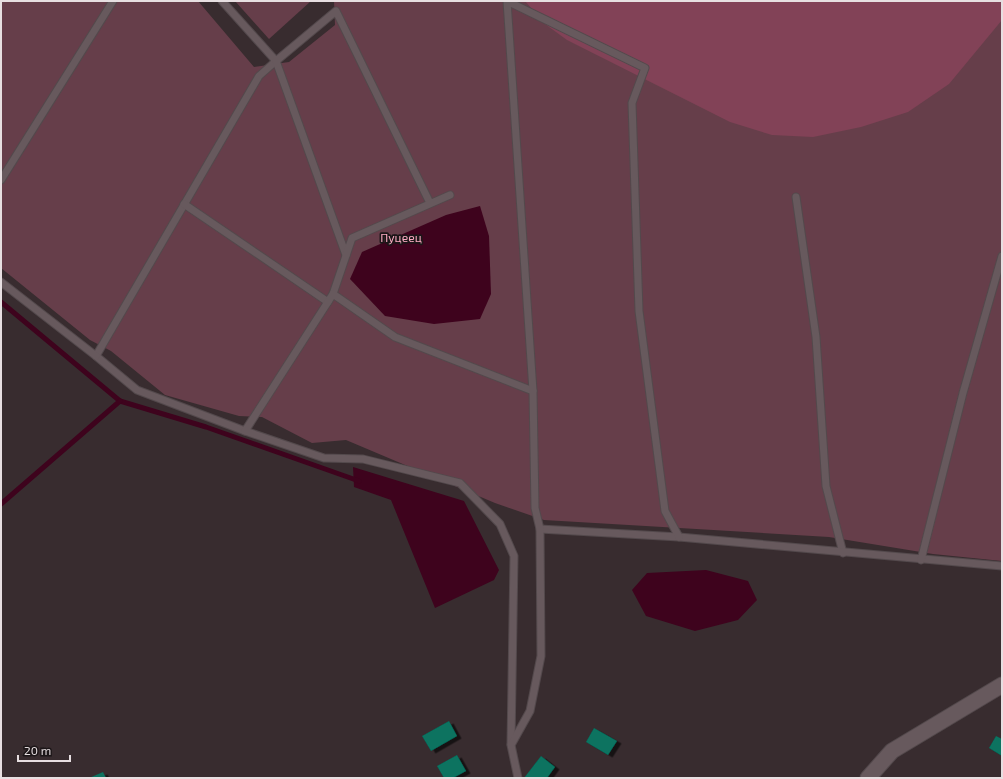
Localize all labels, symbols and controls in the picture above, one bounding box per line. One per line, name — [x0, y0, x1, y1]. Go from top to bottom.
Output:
park label: Пуцеец — [380, 230, 422, 245]
scale bar — [18, 737, 70, 763]
text: 20 m — [24, 743, 51, 757]

